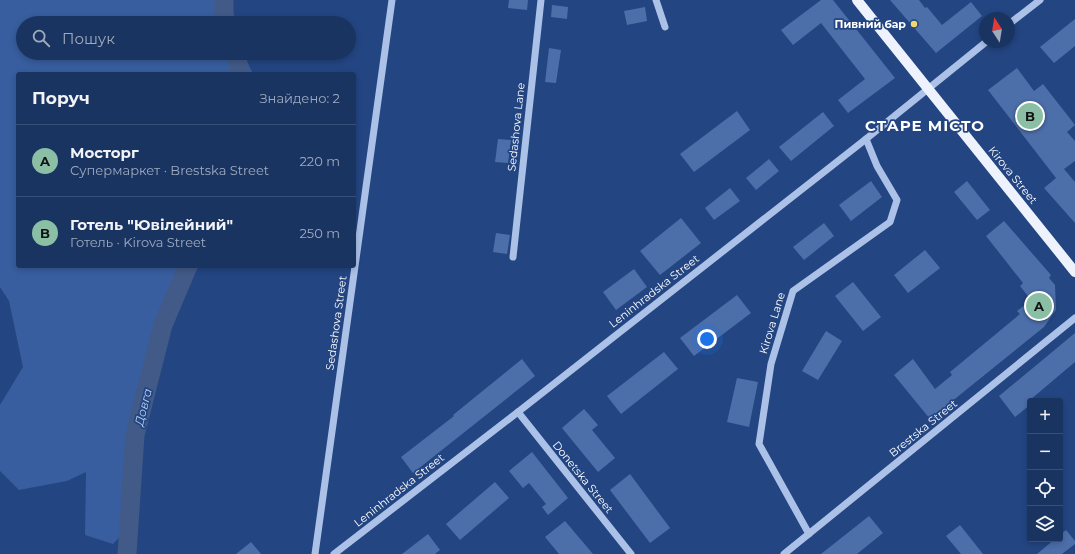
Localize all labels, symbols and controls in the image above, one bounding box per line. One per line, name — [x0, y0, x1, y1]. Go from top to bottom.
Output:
north arrow — [979, 12, 1015, 48]
search box — [16, 16, 356, 60]
place label: Пивний бар — [834, 17, 906, 31]
marker: Пивний бар — [909, 19, 919, 29]
icon: search — [30, 27, 52, 49]
text: Пошук — [62, 29, 115, 48]
street label: Sedashova Lane — [504, 82, 528, 172]
text: Поруч — [32, 88, 90, 108]
text: Знайдено: 2 — [260, 90, 340, 106]
pin: B — [1017, 101, 1043, 131]
district label: СТАРЕ МІСТО — [865, 116, 985, 135]
text: Мосторг — [70, 143, 139, 162]
street label: Kirova Street — [985, 143, 1041, 207]
text: A — [40, 153, 50, 169]
text: 220 m — [299, 153, 340, 169]
text: Супермаркет · Brestska Street — [70, 162, 269, 178]
text: Готель "Ювілейний" — [70, 215, 233, 234]
text: B — [40, 225, 50, 241]
text: 250 m — [299, 225, 340, 241]
text: Готель · Kirova Street — [70, 234, 206, 250]
street label: Leninhradska Street — [606, 251, 702, 331]
street label: Sedashova Street — [322, 274, 350, 371]
street label: Kirova Lane — [756, 290, 788, 356]
pin: A — [1026, 291, 1052, 321]
your location — [697, 329, 717, 349]
water label: Довга — [131, 387, 155, 428]
street label: Brestska Street — [886, 396, 960, 460]
map controls — [1027, 398, 1063, 542]
button: + — [1027, 398, 1063, 434]
button: − — [1027, 434, 1063, 470]
street label: Donetska Street — [550, 438, 617, 516]
street label: Leninhradska Street — [351, 450, 447, 530]
button: locate — [1027, 470, 1063, 506]
button: layers — [1027, 506, 1063, 542]

